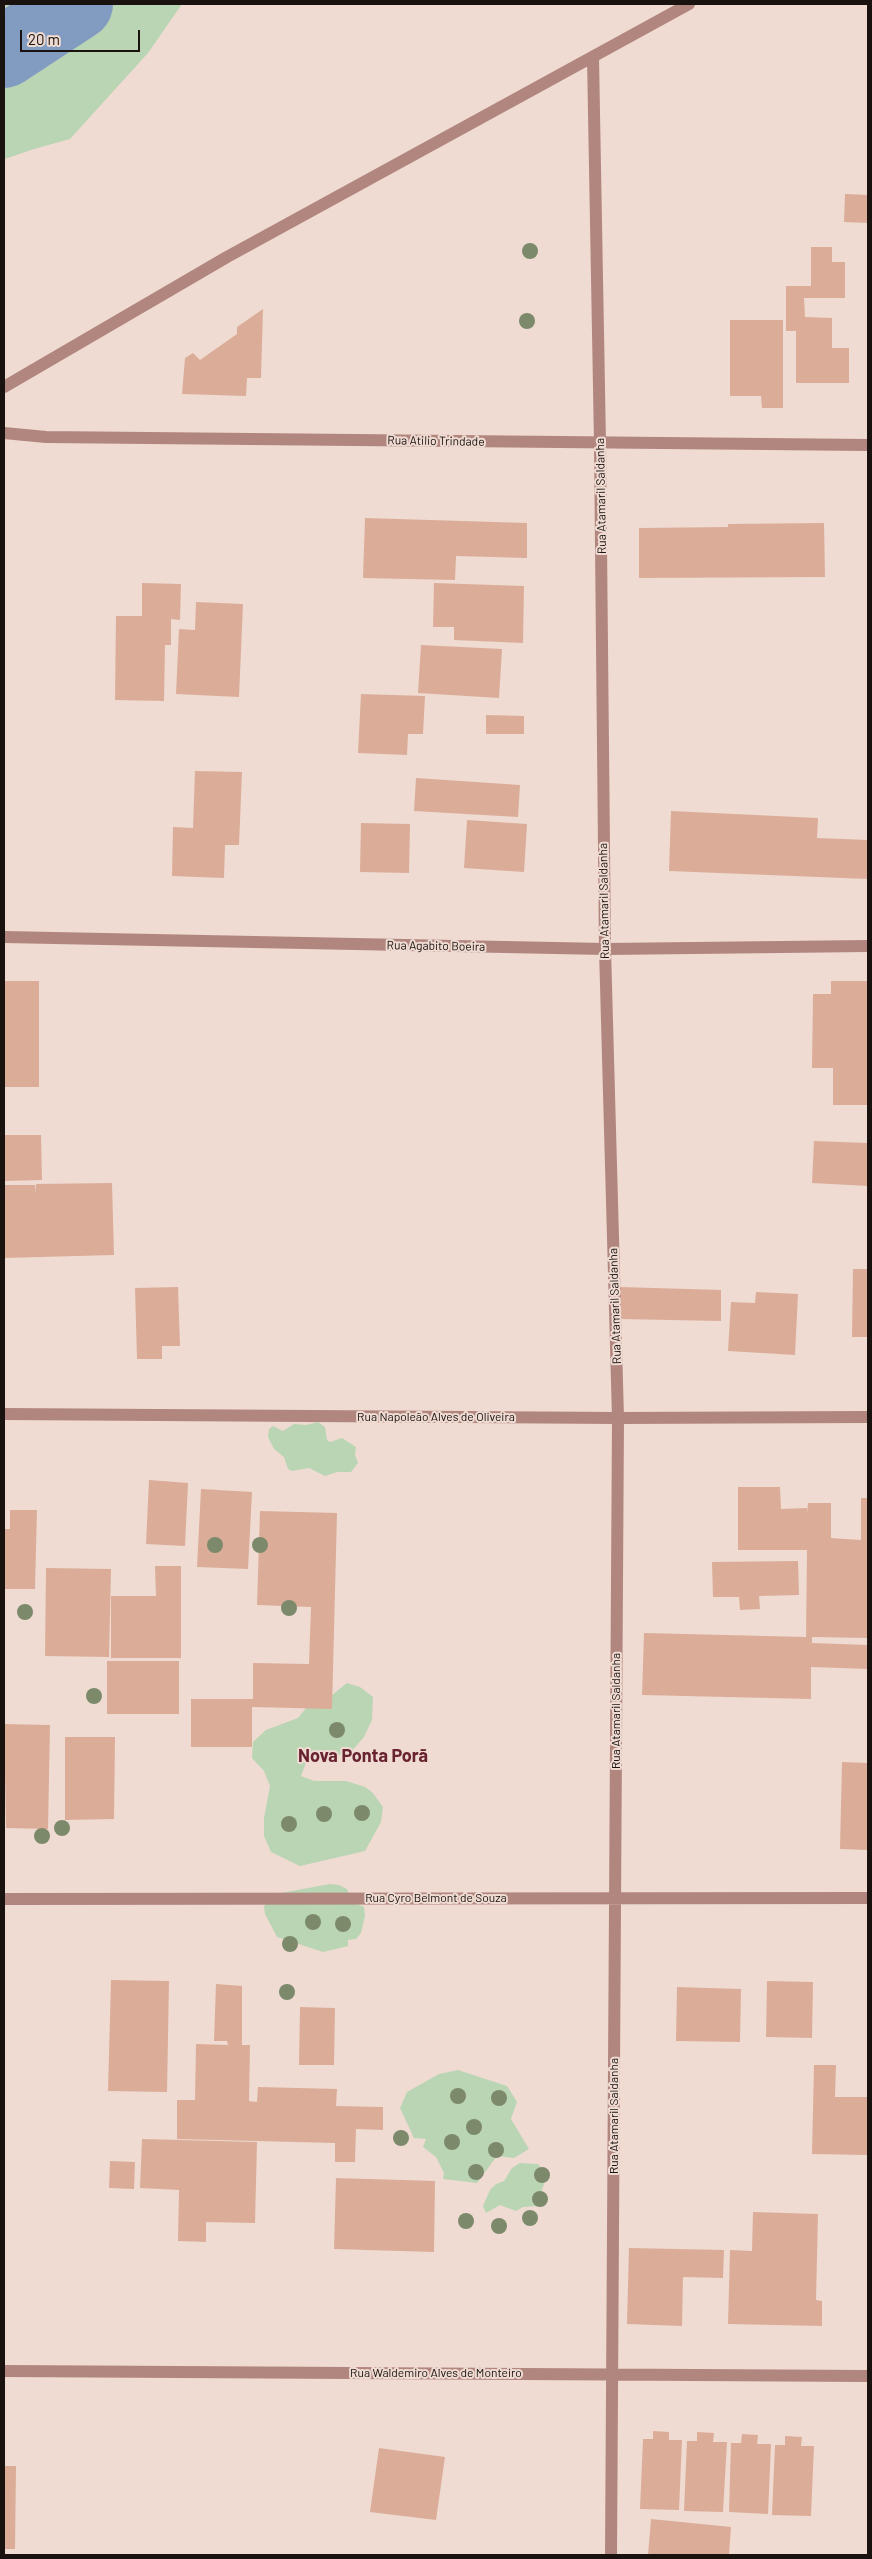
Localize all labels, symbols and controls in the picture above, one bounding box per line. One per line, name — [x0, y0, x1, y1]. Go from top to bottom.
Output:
scale bar — [22, 20, 142, 52]
text: 20 m — [28, 30, 60, 48]
street label: Rua Atilio Trindade — [387, 433, 485, 449]
street label: Rua Atamaril Saldanha — [593, 438, 609, 554]
street label: Rua Atamaril Saldanha — [596, 843, 612, 959]
street label: Rua Agabito Boeira — [387, 938, 485, 954]
street label: Rua Atamaril Saldanha — [606, 1248, 624, 1364]
street label: Rua Napoleão Alves de Oliveira — [357, 1410, 515, 1424]
street label: Rua Atamaril Saldanha — [609, 1653, 623, 1769]
district label: Nova Ponta Porã — [298, 1745, 428, 1767]
street label: Rua Cyro Belmont de Souza — [365, 1891, 507, 1905]
street label: Rua Atamaril Saldanha — [607, 2058, 621, 2174]
street label: Rua Waldemiro Alves de Monteiro — [350, 2366, 522, 2380]

